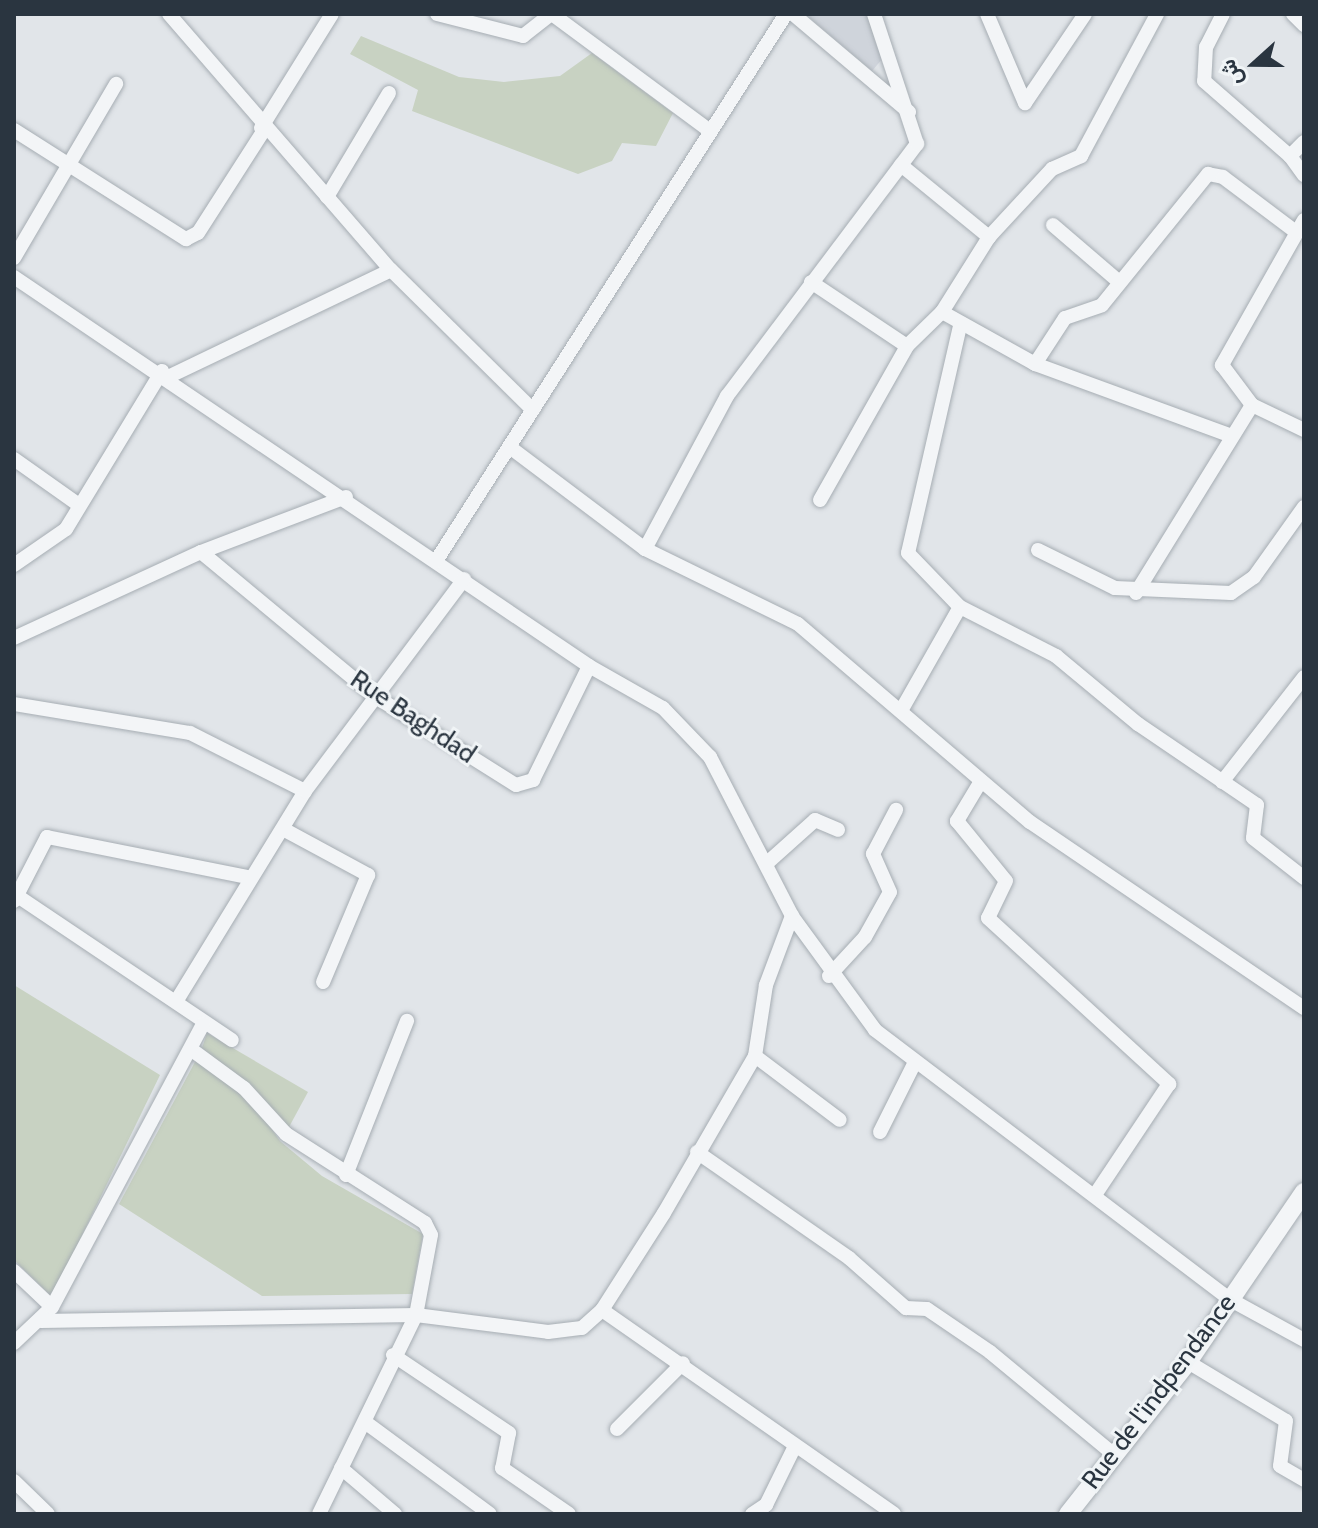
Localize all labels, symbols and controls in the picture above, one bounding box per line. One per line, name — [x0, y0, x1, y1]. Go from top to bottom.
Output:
north arrow — [1214, 24, 1294, 104]
text: ش — [1214, 56, 1248, 90]
street label: Rue Baghdad — [344, 664, 482, 770]
street label: Rue de l'indpendance — [1076, 1288, 1242, 1496]

